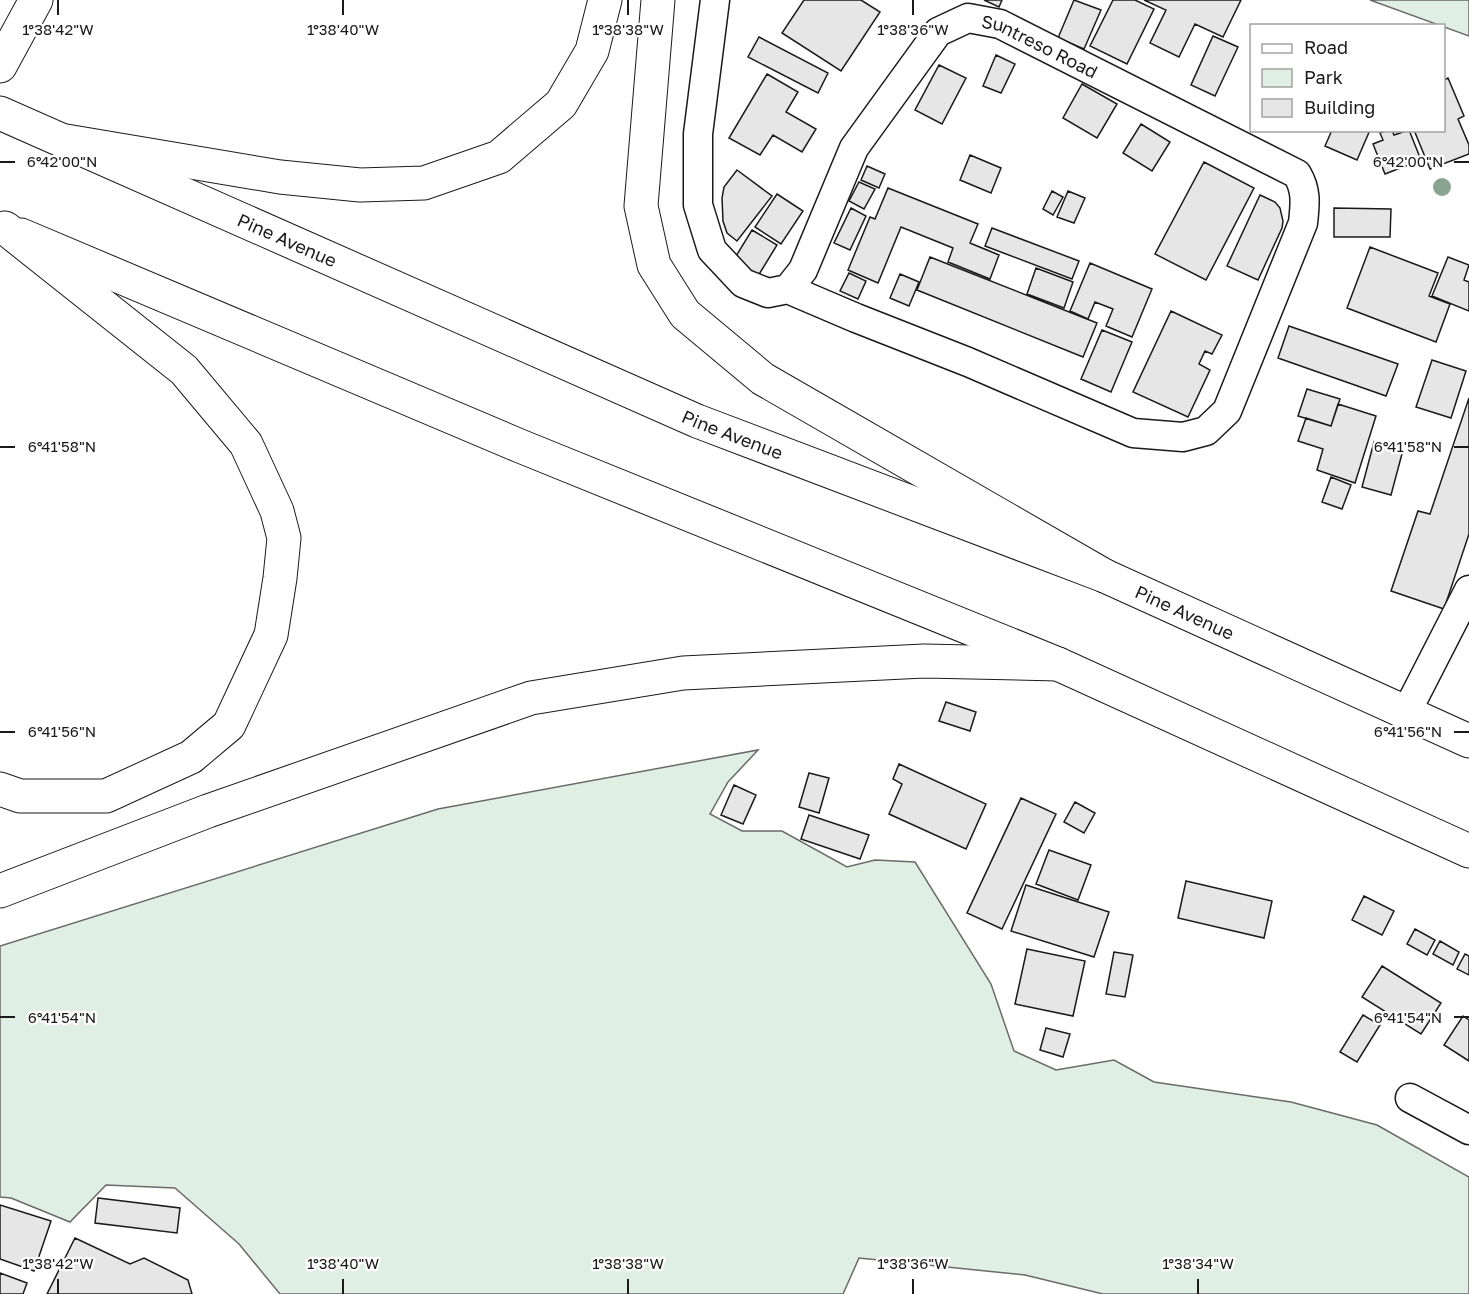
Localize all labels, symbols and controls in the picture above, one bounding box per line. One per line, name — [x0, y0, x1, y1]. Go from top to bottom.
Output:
street label: Suntreso Road — [980, 10, 1102, 83]
text: 1°38'42"W — [22, 20, 94, 38]
text: 1°38'40"W — [307, 20, 379, 38]
text: 1°38'38"W — [592, 20, 664, 38]
text: 1°38'36"W — [877, 20, 949, 38]
legend — [1250, 24, 1445, 132]
text: Road — [1304, 36, 1348, 58]
text: Park — [1304, 66, 1343, 88]
text: Building — [1304, 96, 1375, 118]
text: 6°42'00"N — [27, 152, 97, 170]
text: 6°42'00"N — [1373, 152, 1443, 170]
street label: Pine Avenue — [234, 208, 340, 271]
street label: Pine Avenue — [679, 405, 786, 464]
text: 6°41'58"N — [28, 437, 96, 455]
text: 6°41'58"N — [1374, 437, 1442, 455]
street label: Pine Avenue — [1132, 580, 1238, 644]
text: 6°41'56"N — [28, 722, 96, 740]
text: 6°41'56"N — [1374, 722, 1442, 740]
text: 6°41'54"N — [28, 1008, 96, 1026]
text: 6°41'54"N — [1374, 1008, 1442, 1026]
text: 1°38'42"W — [22, 1254, 94, 1272]
text: 1°38'40"W — [307, 1254, 379, 1272]
text: 1°38'38"W — [592, 1254, 664, 1272]
text: 1°38'36"W — [877, 1254, 949, 1272]
text: 1°38'34"W — [1162, 1254, 1234, 1272]

